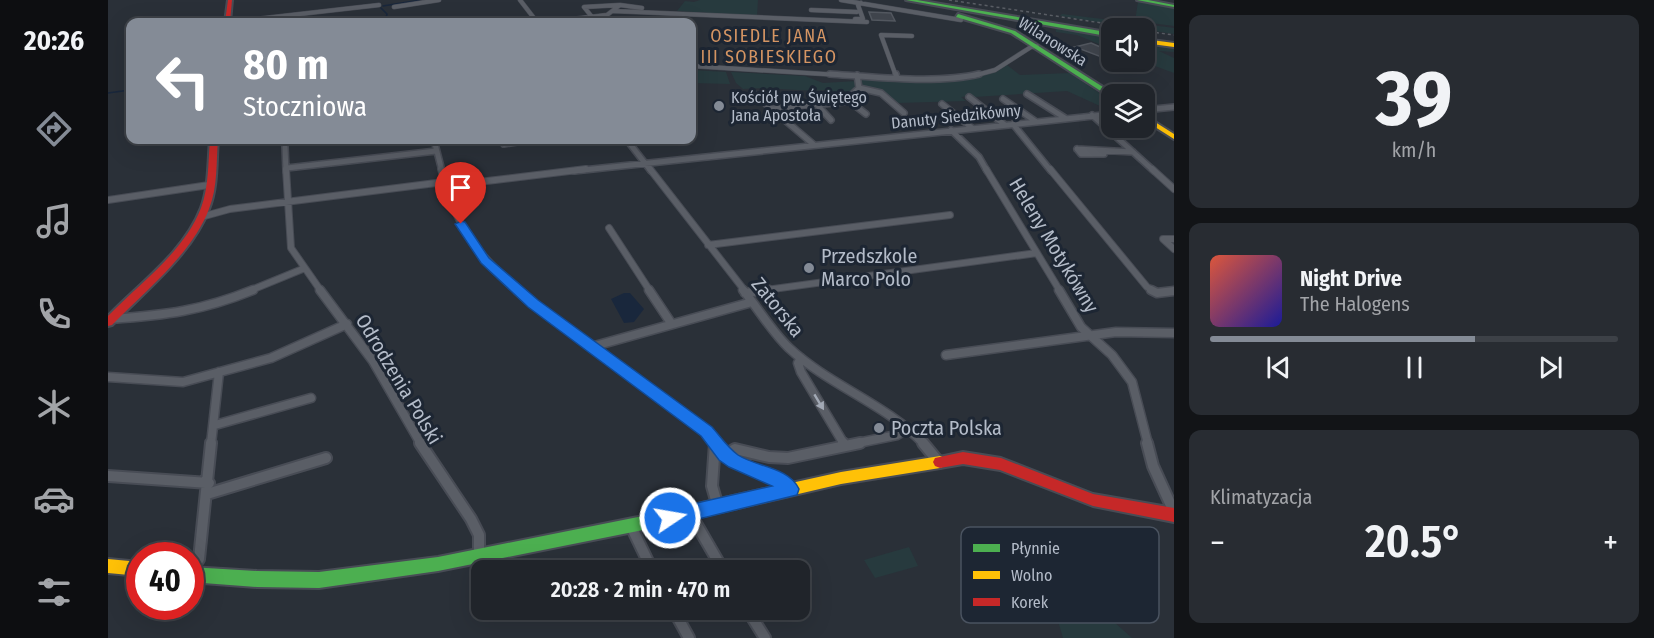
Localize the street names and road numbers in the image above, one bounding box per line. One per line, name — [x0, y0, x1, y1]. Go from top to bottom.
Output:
street label: Wilanowska — [1015, 13, 1091, 70]
street label: Danuty Siedzikówny — [890, 100, 1023, 133]
street label: Heleny Motykówny — [1004, 173, 1104, 317]
street label: Zatorska — [747, 272, 809, 342]
street label: Odrodzenia Polski — [351, 310, 447, 448]

